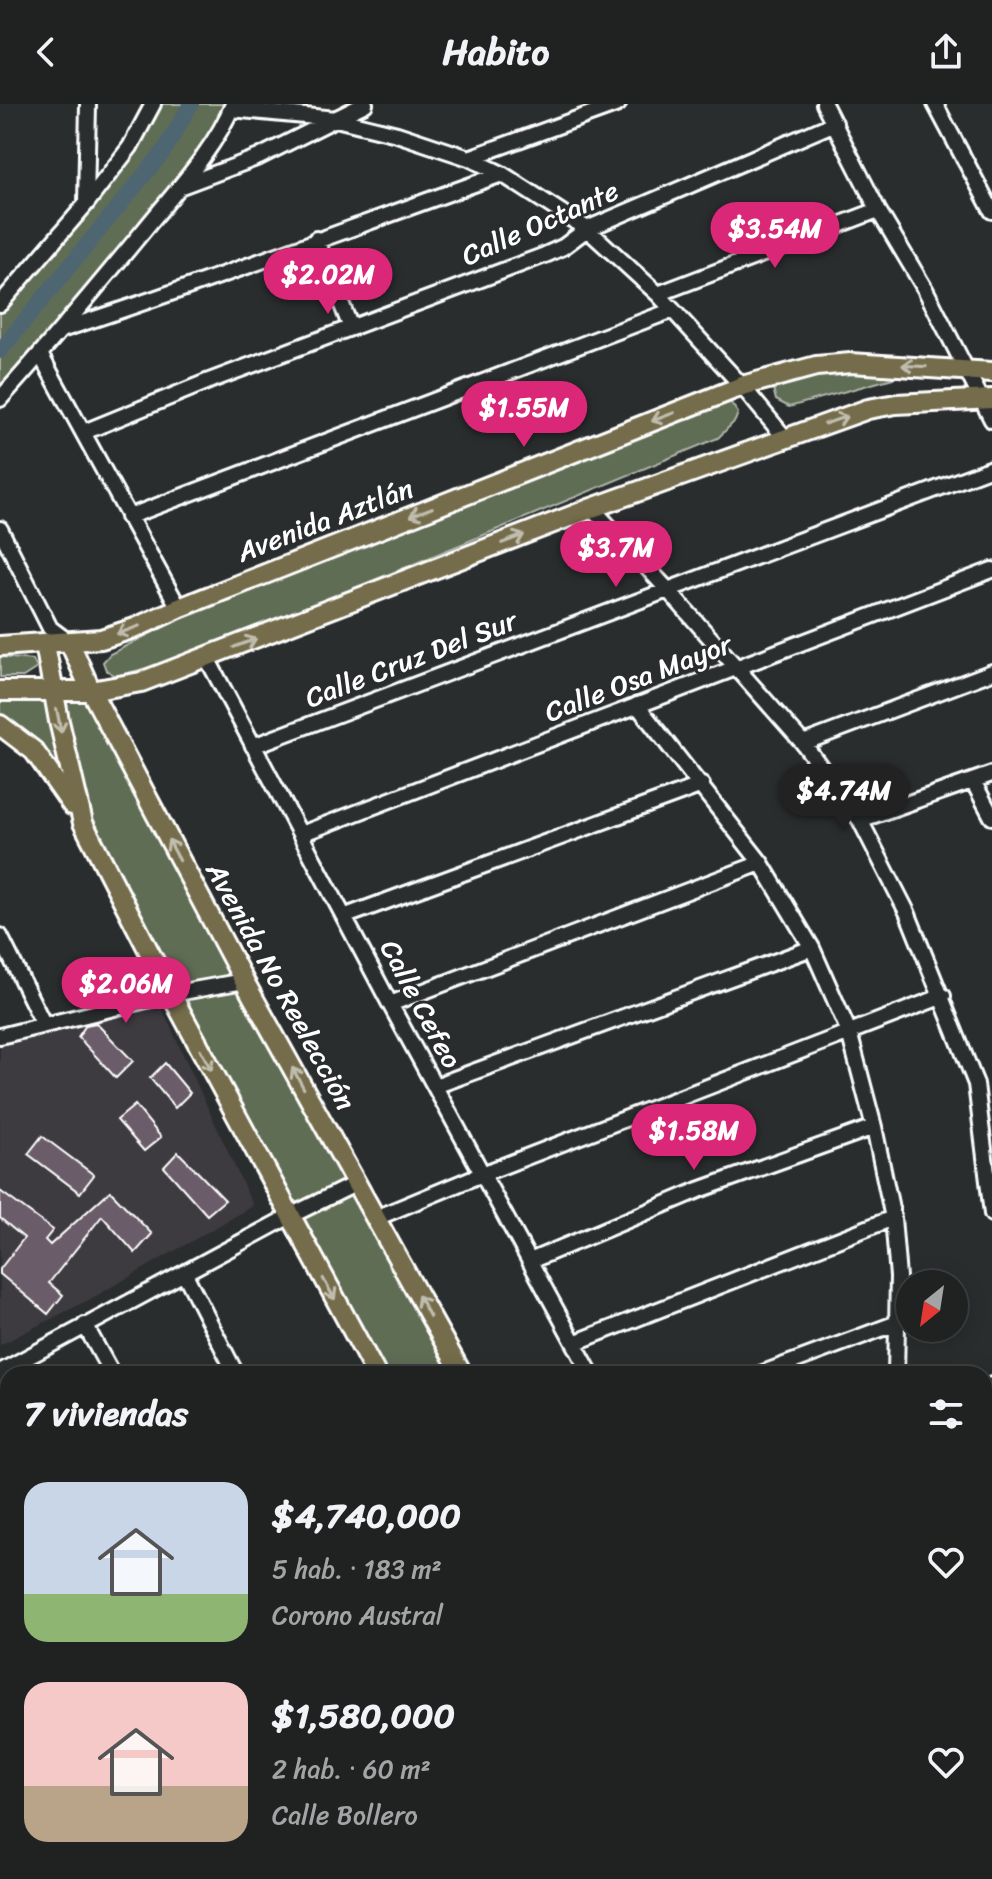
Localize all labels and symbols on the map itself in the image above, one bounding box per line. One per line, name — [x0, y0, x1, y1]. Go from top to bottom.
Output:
street label: Calle Octante — [453, 166, 627, 280]
pin: $3.54M — [710, 202, 840, 270]
pin: $2.02M — [263, 248, 393, 316]
one-way arrow — [901, 359, 928, 374]
pin: $1.55M — [459, 381, 589, 449]
one-way arrow — [651, 411, 676, 425]
one-way arrow — [824, 412, 849, 427]
street label: Avenida Aztlán — [229, 464, 420, 577]
one-way arrow — [409, 506, 434, 521]
pin: $3.7M — [560, 521, 672, 589]
one-way arrow — [500, 531, 525, 545]
street label: Calle Cruz Del Sur — [298, 595, 526, 722]
street label: Calle Osa Mayor — [537, 619, 740, 736]
one-way arrow — [116, 624, 141, 638]
one-way arrow — [232, 635, 257, 649]
one-way arrow — [52, 707, 67, 733]
pin: $4.74M — [779, 764, 909, 832]
one-way arrow — [166, 838, 182, 862]
street label: Avenida No Reelección — [192, 852, 370, 1119]
street label: Calle Cefeo — [366, 930, 476, 1078]
pin: $2.06M — [61, 957, 191, 1025]
one-way arrow — [199, 1047, 214, 1071]
one-way arrow — [290, 1067, 306, 1090]
pin: $1.58M — [629, 1104, 759, 1172]
north arrow — [896, 1270, 968, 1342]
one-way arrow — [322, 1276, 337, 1300]
one-way arrow — [416, 1294, 431, 1318]

